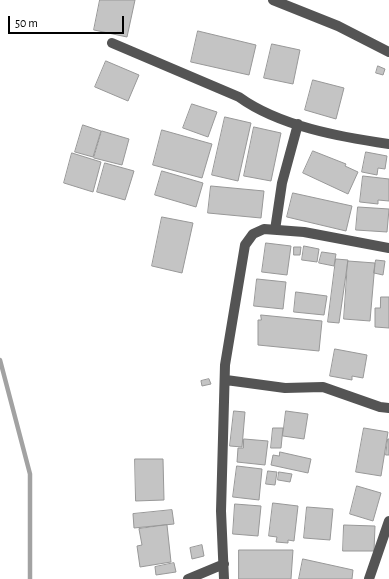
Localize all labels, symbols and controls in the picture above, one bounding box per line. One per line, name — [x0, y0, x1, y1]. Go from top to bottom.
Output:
scale bar — [10, 8, 126, 34]
text: 50 m — [15, 17, 38, 29]

